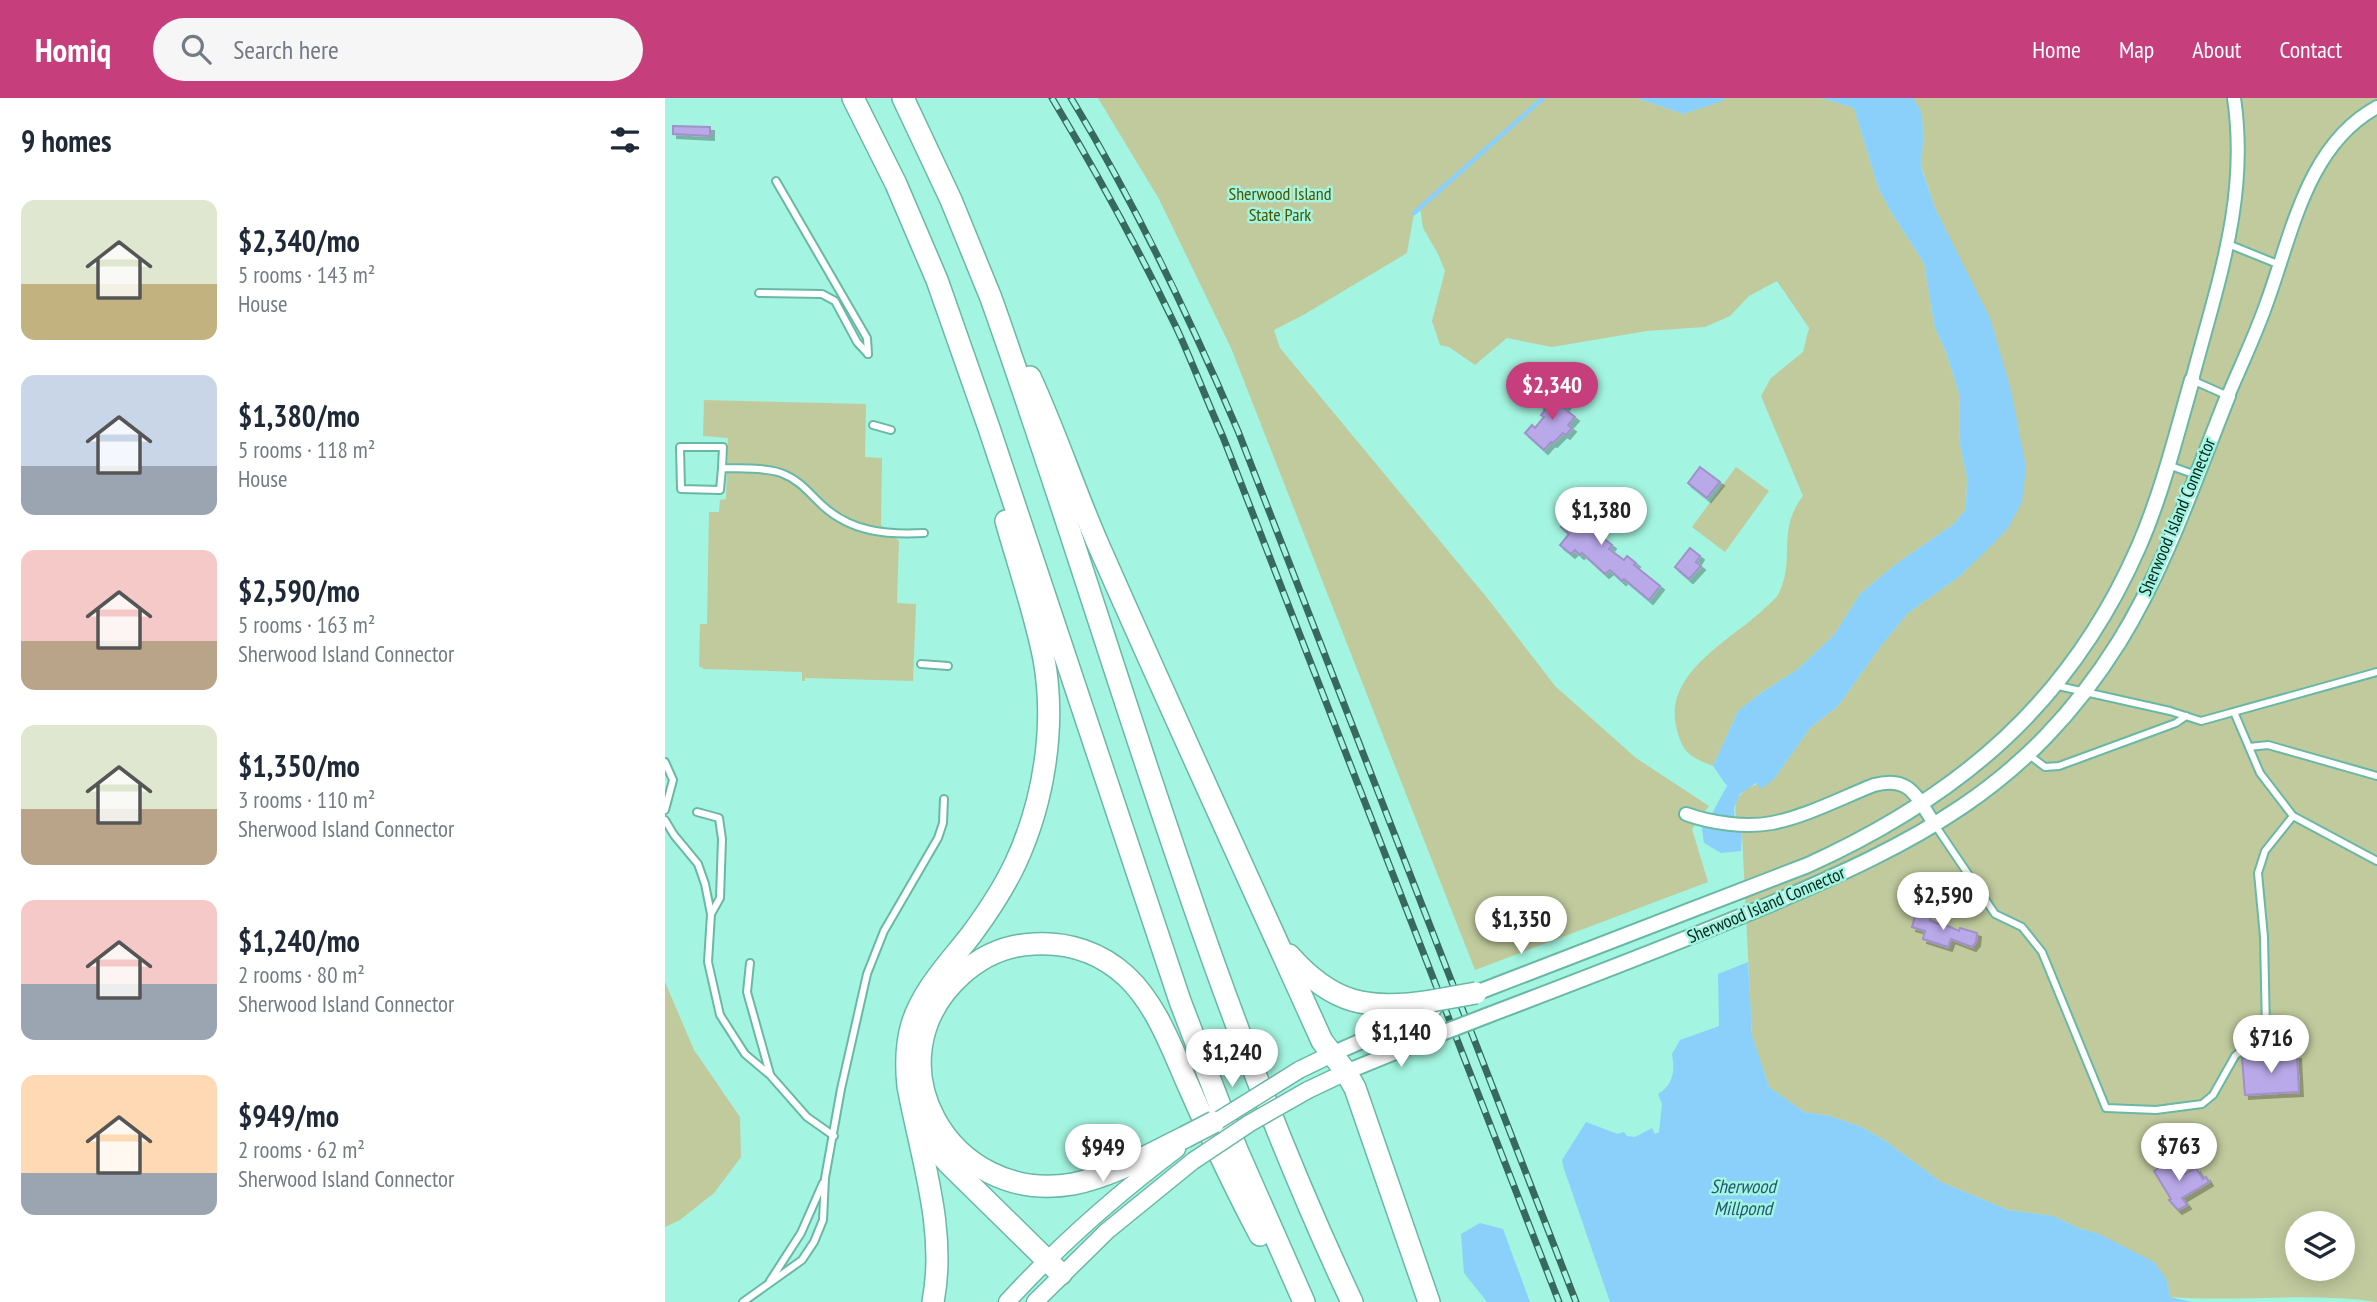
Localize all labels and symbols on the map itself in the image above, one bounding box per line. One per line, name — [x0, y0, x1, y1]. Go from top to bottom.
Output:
park label: Sherwood Island State Park — [1229, 182, 1331, 226]
pin: $2,340 — [1495, 362, 1609, 422]
street label: Sherwood Island Connector — [2133, 434, 2220, 599]
pin: $1,380 — [1544, 488, 1658, 547]
street label: Sherwood Island Connector — [1683, 861, 1848, 948]
pin: $2,590 — [1886, 872, 2000, 932]
pin: $1,350 — [1464, 896, 1578, 956]
pin: $1,140 — [1344, 1010, 1458, 1069]
pin: $716 — [2230, 1016, 2312, 1075]
pin: $1,240 — [1175, 1030, 1289, 1089]
pin: $949 — [1062, 1124, 1144, 1184]
pin: $763 — [2138, 1124, 2220, 1183]
water label: Sherwood Millpond — [1710, 1174, 1778, 1220]

